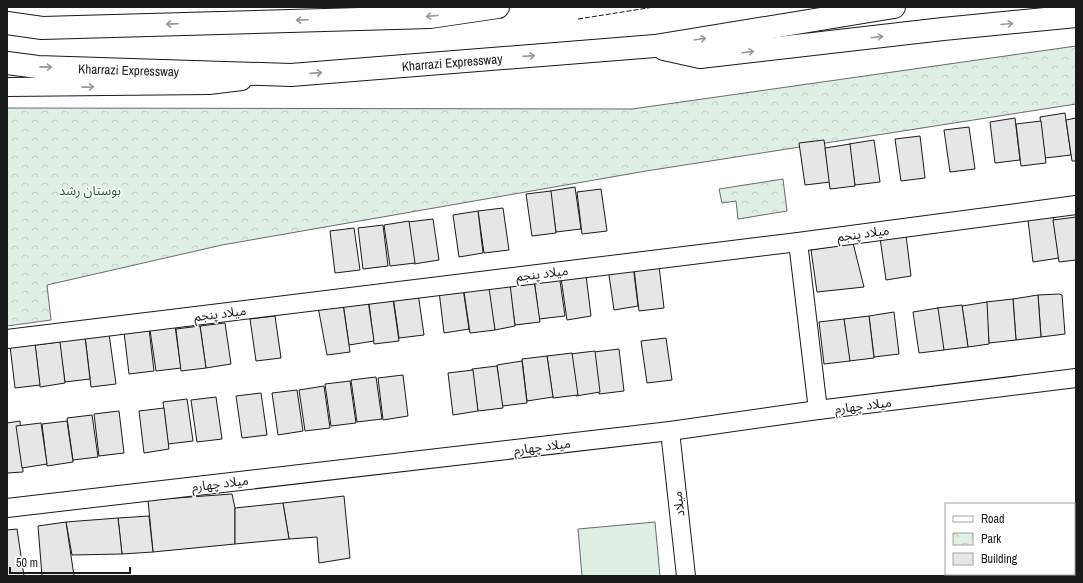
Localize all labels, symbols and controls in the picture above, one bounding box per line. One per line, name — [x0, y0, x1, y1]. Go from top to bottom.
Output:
one-way arrow — [426, 12, 439, 20]
one-way arrow — [296, 16, 309, 24]
one-way arrow — [166, 20, 179, 28]
one-way arrow — [1000, 20, 1013, 27]
one-way arrow — [870, 33, 883, 41]
one-way arrow — [693, 35, 706, 43]
one-way arrow — [741, 48, 754, 56]
street label: Kharrazi Expressway — [401, 50, 504, 75]
one-way arrow — [522, 53, 535, 60]
street label: Kharrazi Expressway — [78, 60, 180, 80]
one-way arrow — [39, 63, 52, 71]
one-way arrow — [309, 69, 322, 76]
one-way arrow — [81, 83, 94, 91]
park label: بوستان رشد — [59, 182, 121, 199]
street label: میلاد پنجم — [836, 221, 891, 248]
street label: میلاد پنجم — [515, 262, 570, 287]
street label: میلاد پنجم — [193, 302, 248, 327]
street label: میلاد چهارم — [834, 394, 893, 418]
street label: میلاد چهارم — [513, 435, 572, 459]
street label: میلاد چهارم — [191, 472, 250, 496]
street label: میلاد — [668, 490, 688, 518]
legend — [945, 503, 1075, 575]
text: Road — [981, 511, 1005, 527]
text: Park — [981, 531, 1001, 547]
scale bar — [10, 549, 130, 575]
text: Building — [981, 551, 1018, 567]
text: 50 m — [16, 555, 38, 571]

